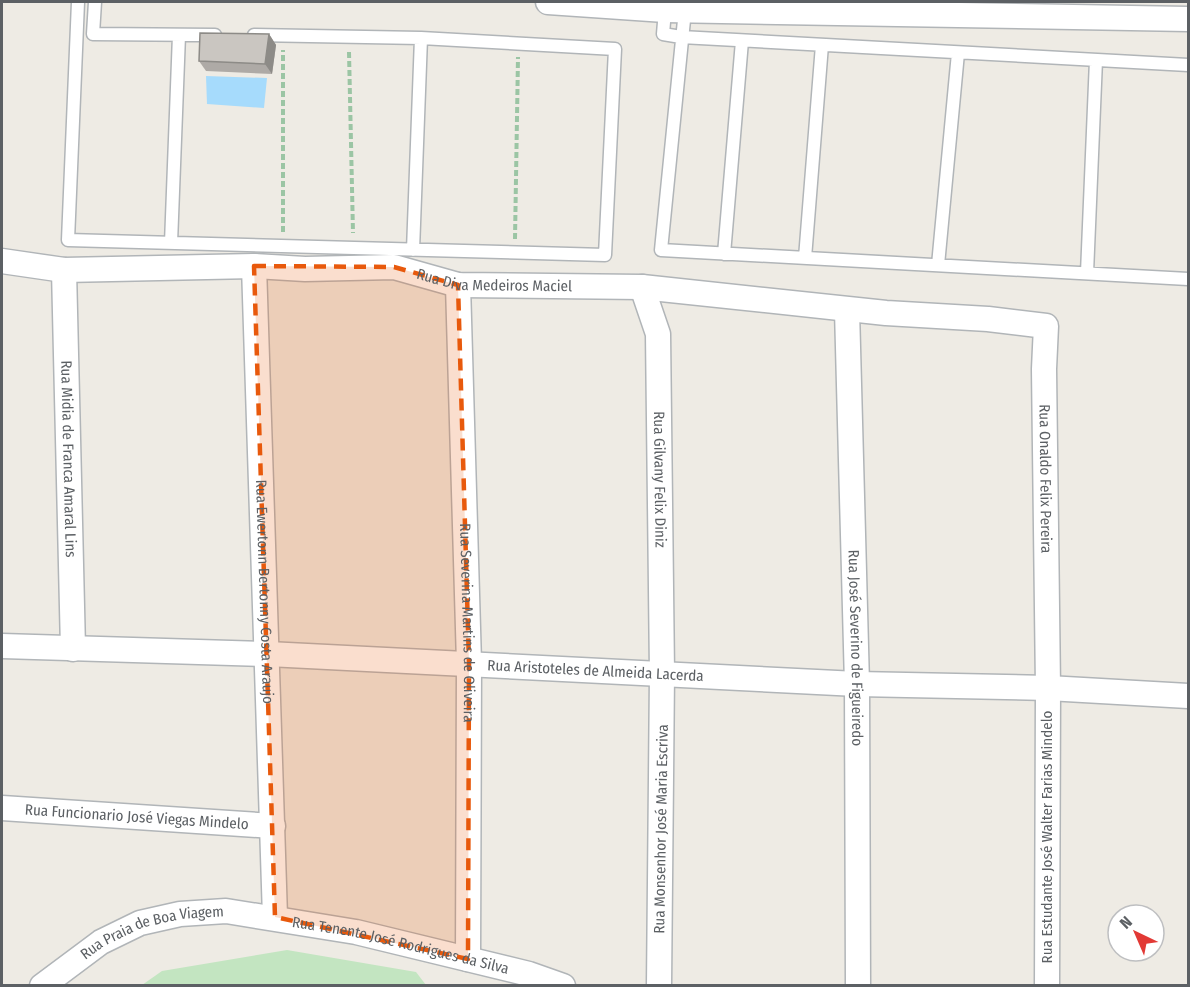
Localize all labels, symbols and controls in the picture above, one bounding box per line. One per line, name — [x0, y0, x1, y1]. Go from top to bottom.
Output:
street label: Rua Diva Medeiros Maciel — [415, 265, 572, 295]
street label: Rua Midia de Franca Amaral Lins — [57, 360, 80, 558]
street label: Rua Onaldo Felix Pereira — [1035, 404, 1055, 553]
street label: Rua Gilvany Felix Diniz — [650, 411, 670, 548]
street label: Rua Ewertonn Bertonny Costa Araujo — [252, 479, 277, 704]
street label: Rua Severina Martins de Oliveira — [456, 523, 478, 723]
street label: Rua José Severino de Figueiredo — [844, 549, 866, 746]
street label: Rua Aristoteles de Almeida Lacerda — [487, 656, 704, 685]
street label: Rua Estudante José Walter Farias Mindelo — [1038, 710, 1056, 963]
street label: Rua Monsenhor José Maria Escriva — [650, 724, 672, 934]
street label: Rua Funcionario José Viegas Mindelo — [24, 801, 249, 833]
street label: Rua Praia de Boa Viagem — [77, 902, 224, 963]
north arrow — [1106, 903, 1166, 963]
text: N — [1116, 912, 1136, 933]
street label: Rua Tenente José Rodrigues da Silva — [291, 913, 511, 978]

